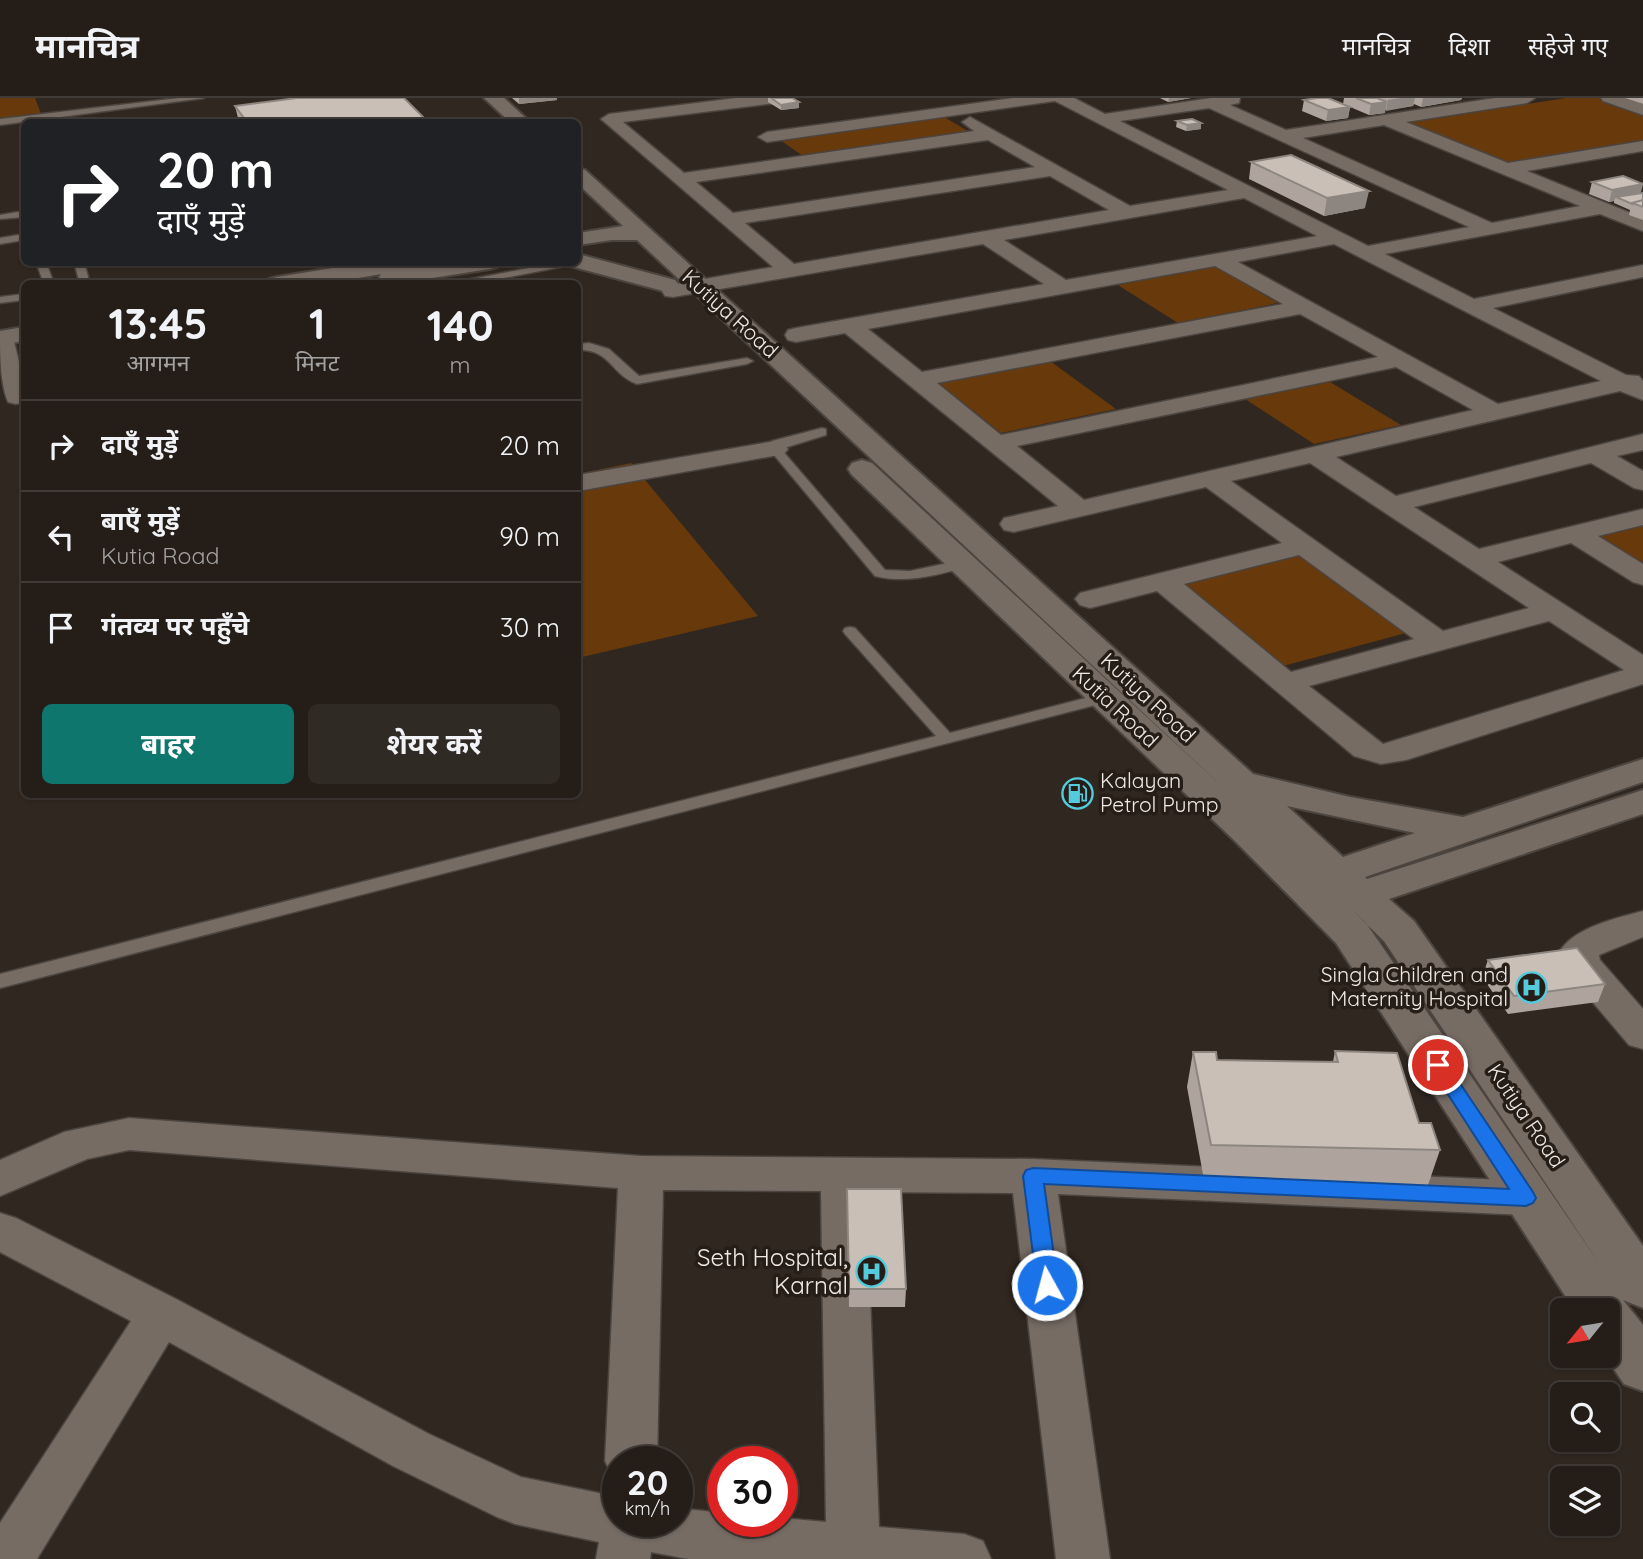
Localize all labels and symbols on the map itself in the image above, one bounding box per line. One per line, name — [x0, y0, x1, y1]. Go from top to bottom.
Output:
street label: Kutiya Road — [677, 263, 784, 363]
street label: Kutiya Road — [1096, 647, 1201, 748]
street label: Kutia Road — [1067, 660, 1164, 753]
place label: Kalayan Petrol Pump — [1100, 767, 1218, 817]
fuel station icon: Kalayan Petrol Pump — [1060, 776, 1094, 810]
place label: Singla Children and Maternity Hospital — [1321, 961, 1508, 1011]
hospital icon: Singla Children and Maternity Hospital — [1514, 970, 1548, 1004]
pin — [1408, 1035, 1468, 1095]
street label: Kutiya Road — [1483, 1058, 1571, 1172]
place label: Seth Hospital, Karnal — [697, 1242, 848, 1300]
position arrow — [1010, 1248, 1084, 1322]
hospital icon: Seth Hospital, Karnal — [854, 1255, 888, 1289]
north arrow — [1550, 1298, 1620, 1368]
speed limit sign: 30 — [707, 1446, 798, 1537]

